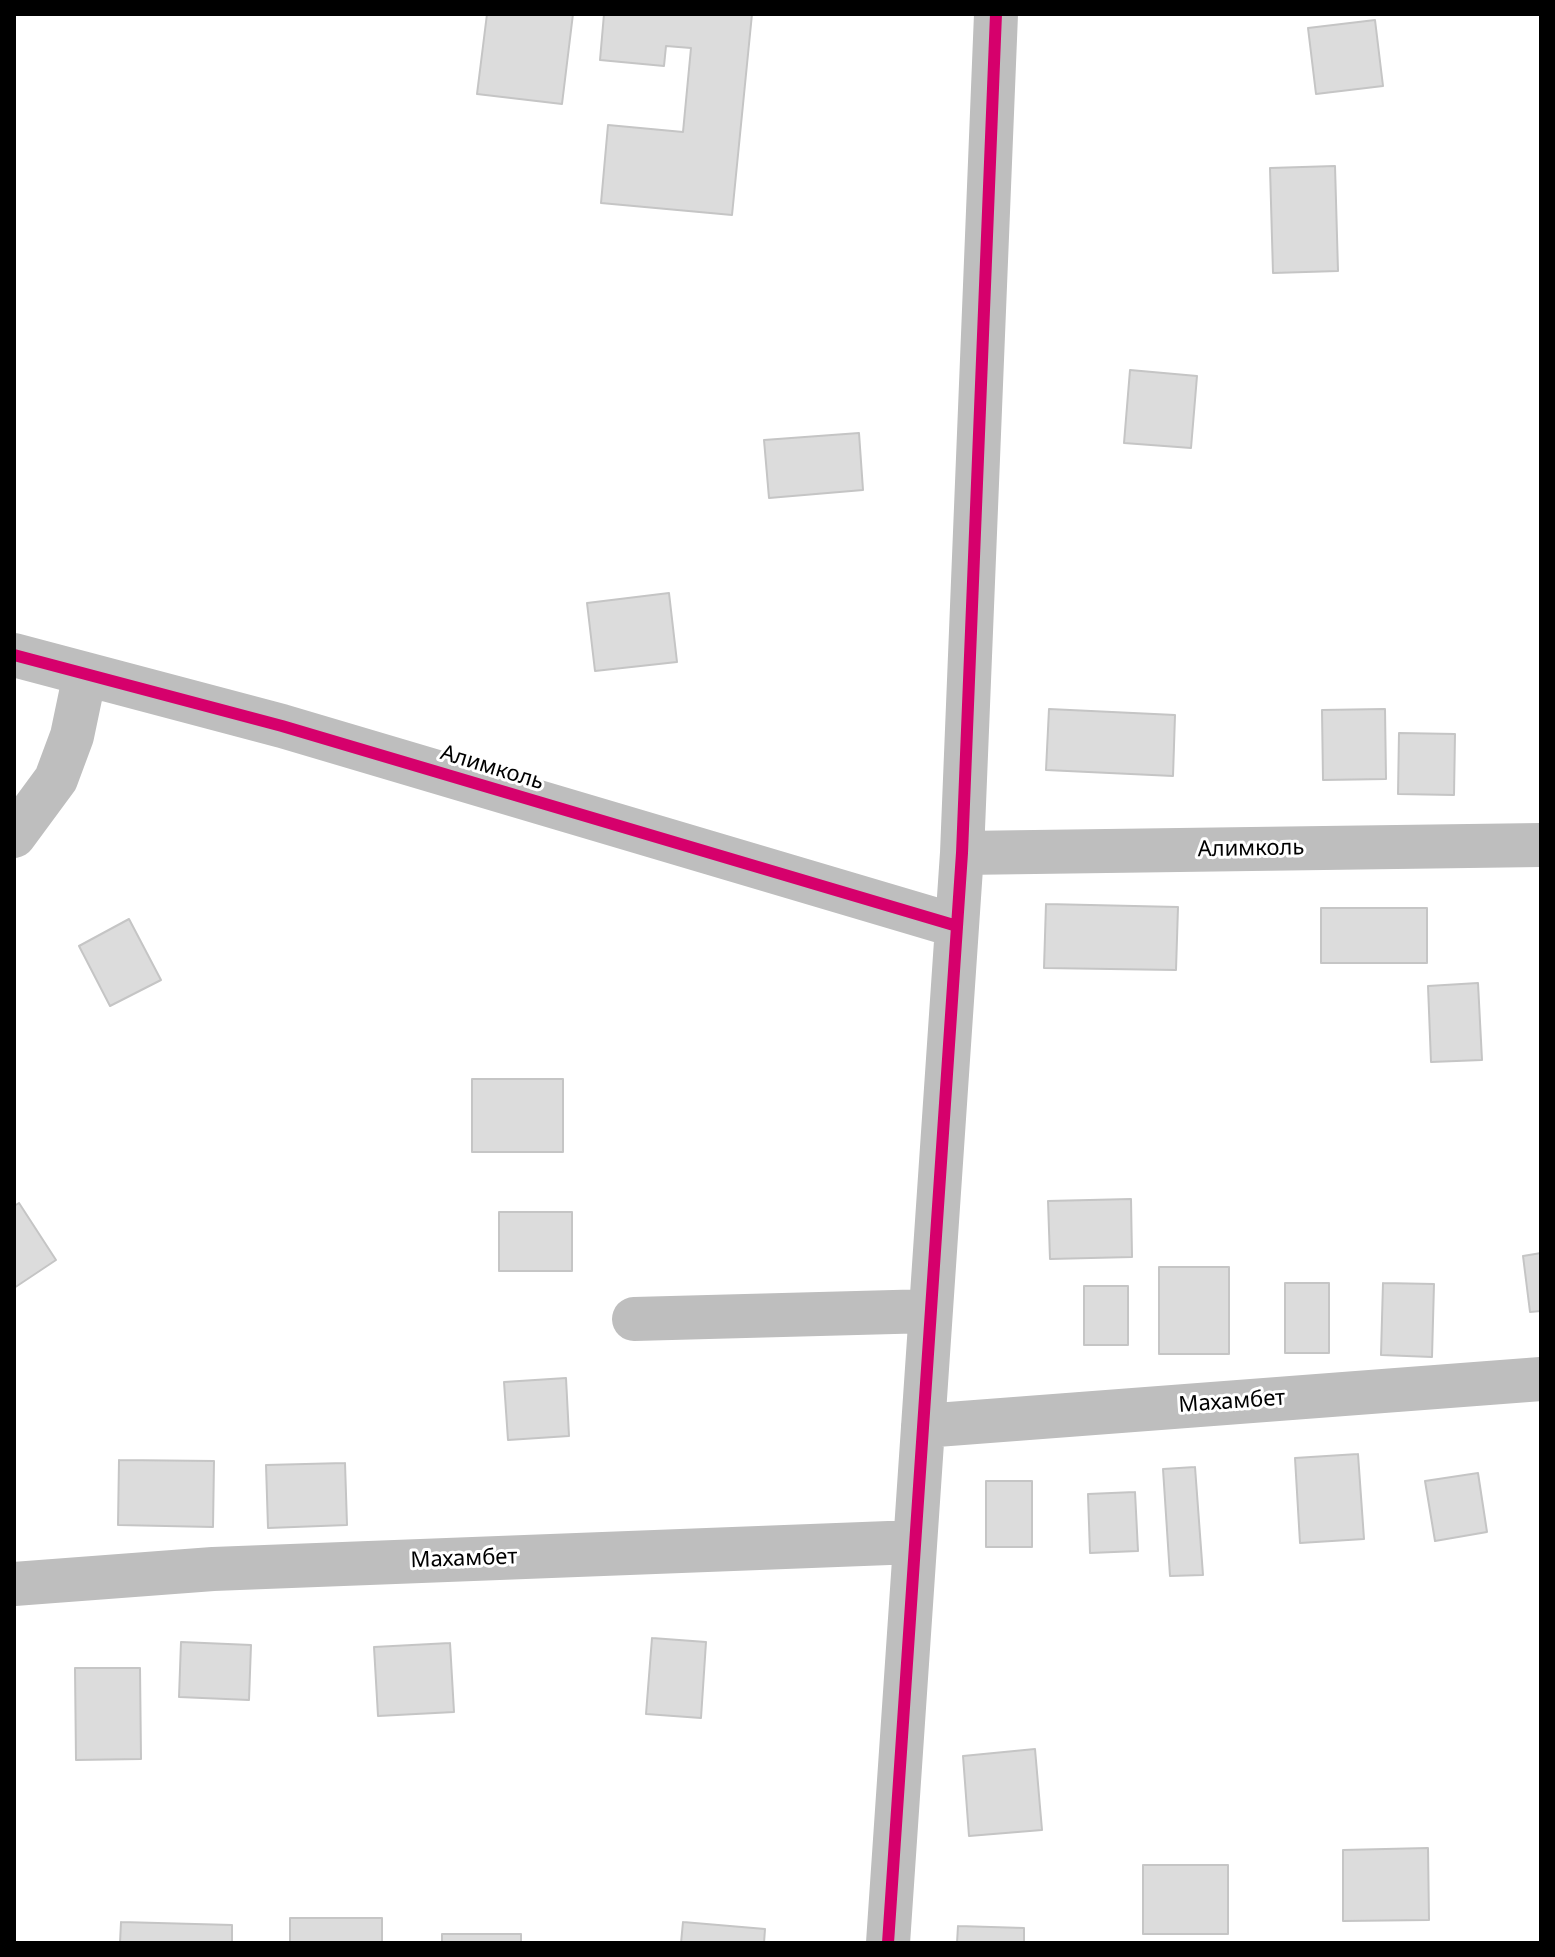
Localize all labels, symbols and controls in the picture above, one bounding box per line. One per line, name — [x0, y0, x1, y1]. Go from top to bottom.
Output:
street label: Алимколь — [437, 740, 547, 796]
street label: Алимколь — [1197, 835, 1305, 863]
street label: Махамбет — [1178, 1385, 1286, 1419]
street label: Махамбет — [410, 1544, 518, 1574]

